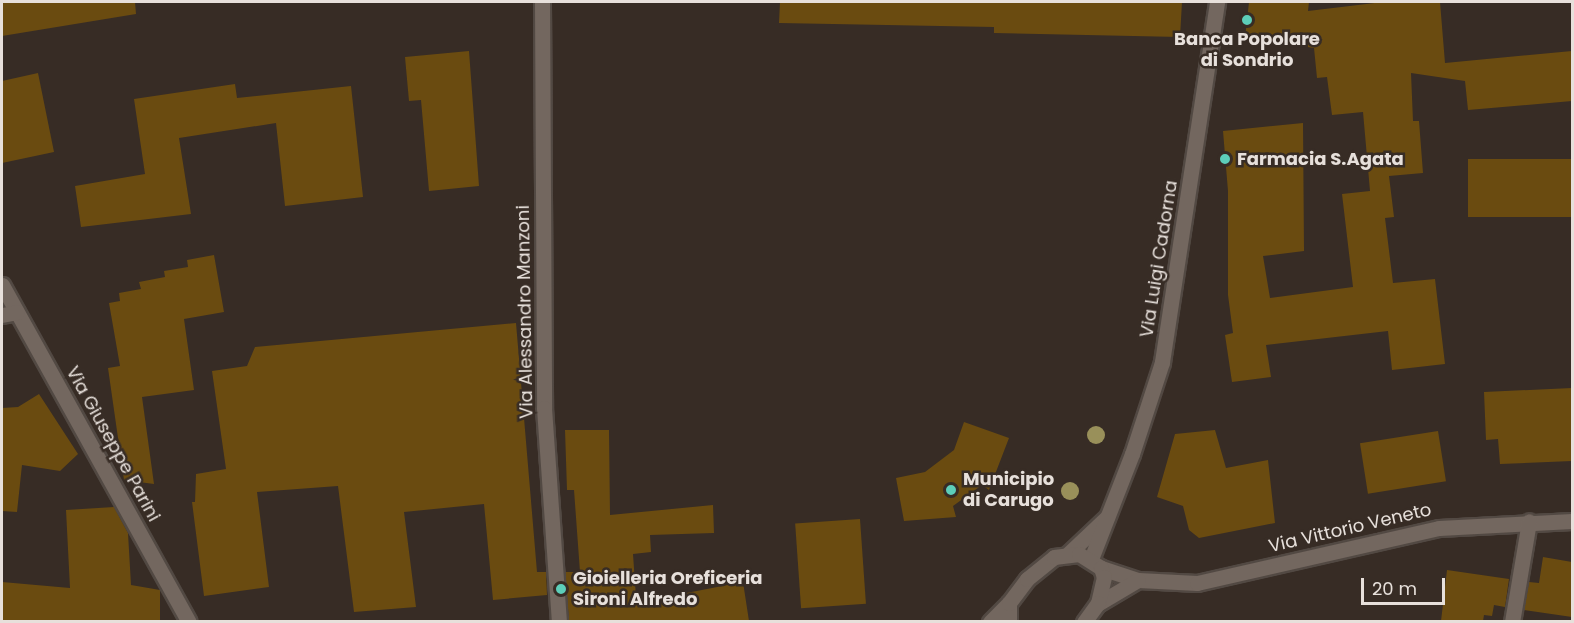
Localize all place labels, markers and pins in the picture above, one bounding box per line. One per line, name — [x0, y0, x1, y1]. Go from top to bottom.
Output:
marker: Banca Popolare di Sondrio — [1240, 13, 1254, 27]
place label: Banca Popolare di Sondrio — [1174, 29, 1320, 72]
place label: Farmacia S.Agata — [1237, 148, 1404, 170]
marker: Farmacia S.Agata — [1218, 152, 1232, 166]
place label: Municipio di Carugo — [963, 469, 1054, 512]
marker: Municipio di Carugo — [944, 483, 958, 497]
place label: Gioielleria Oreficeria Sironi Alfredo — [573, 568, 763, 610]
marker: Gioielleria Oreficeria Sironi Alfredo — [554, 582, 568, 596]

